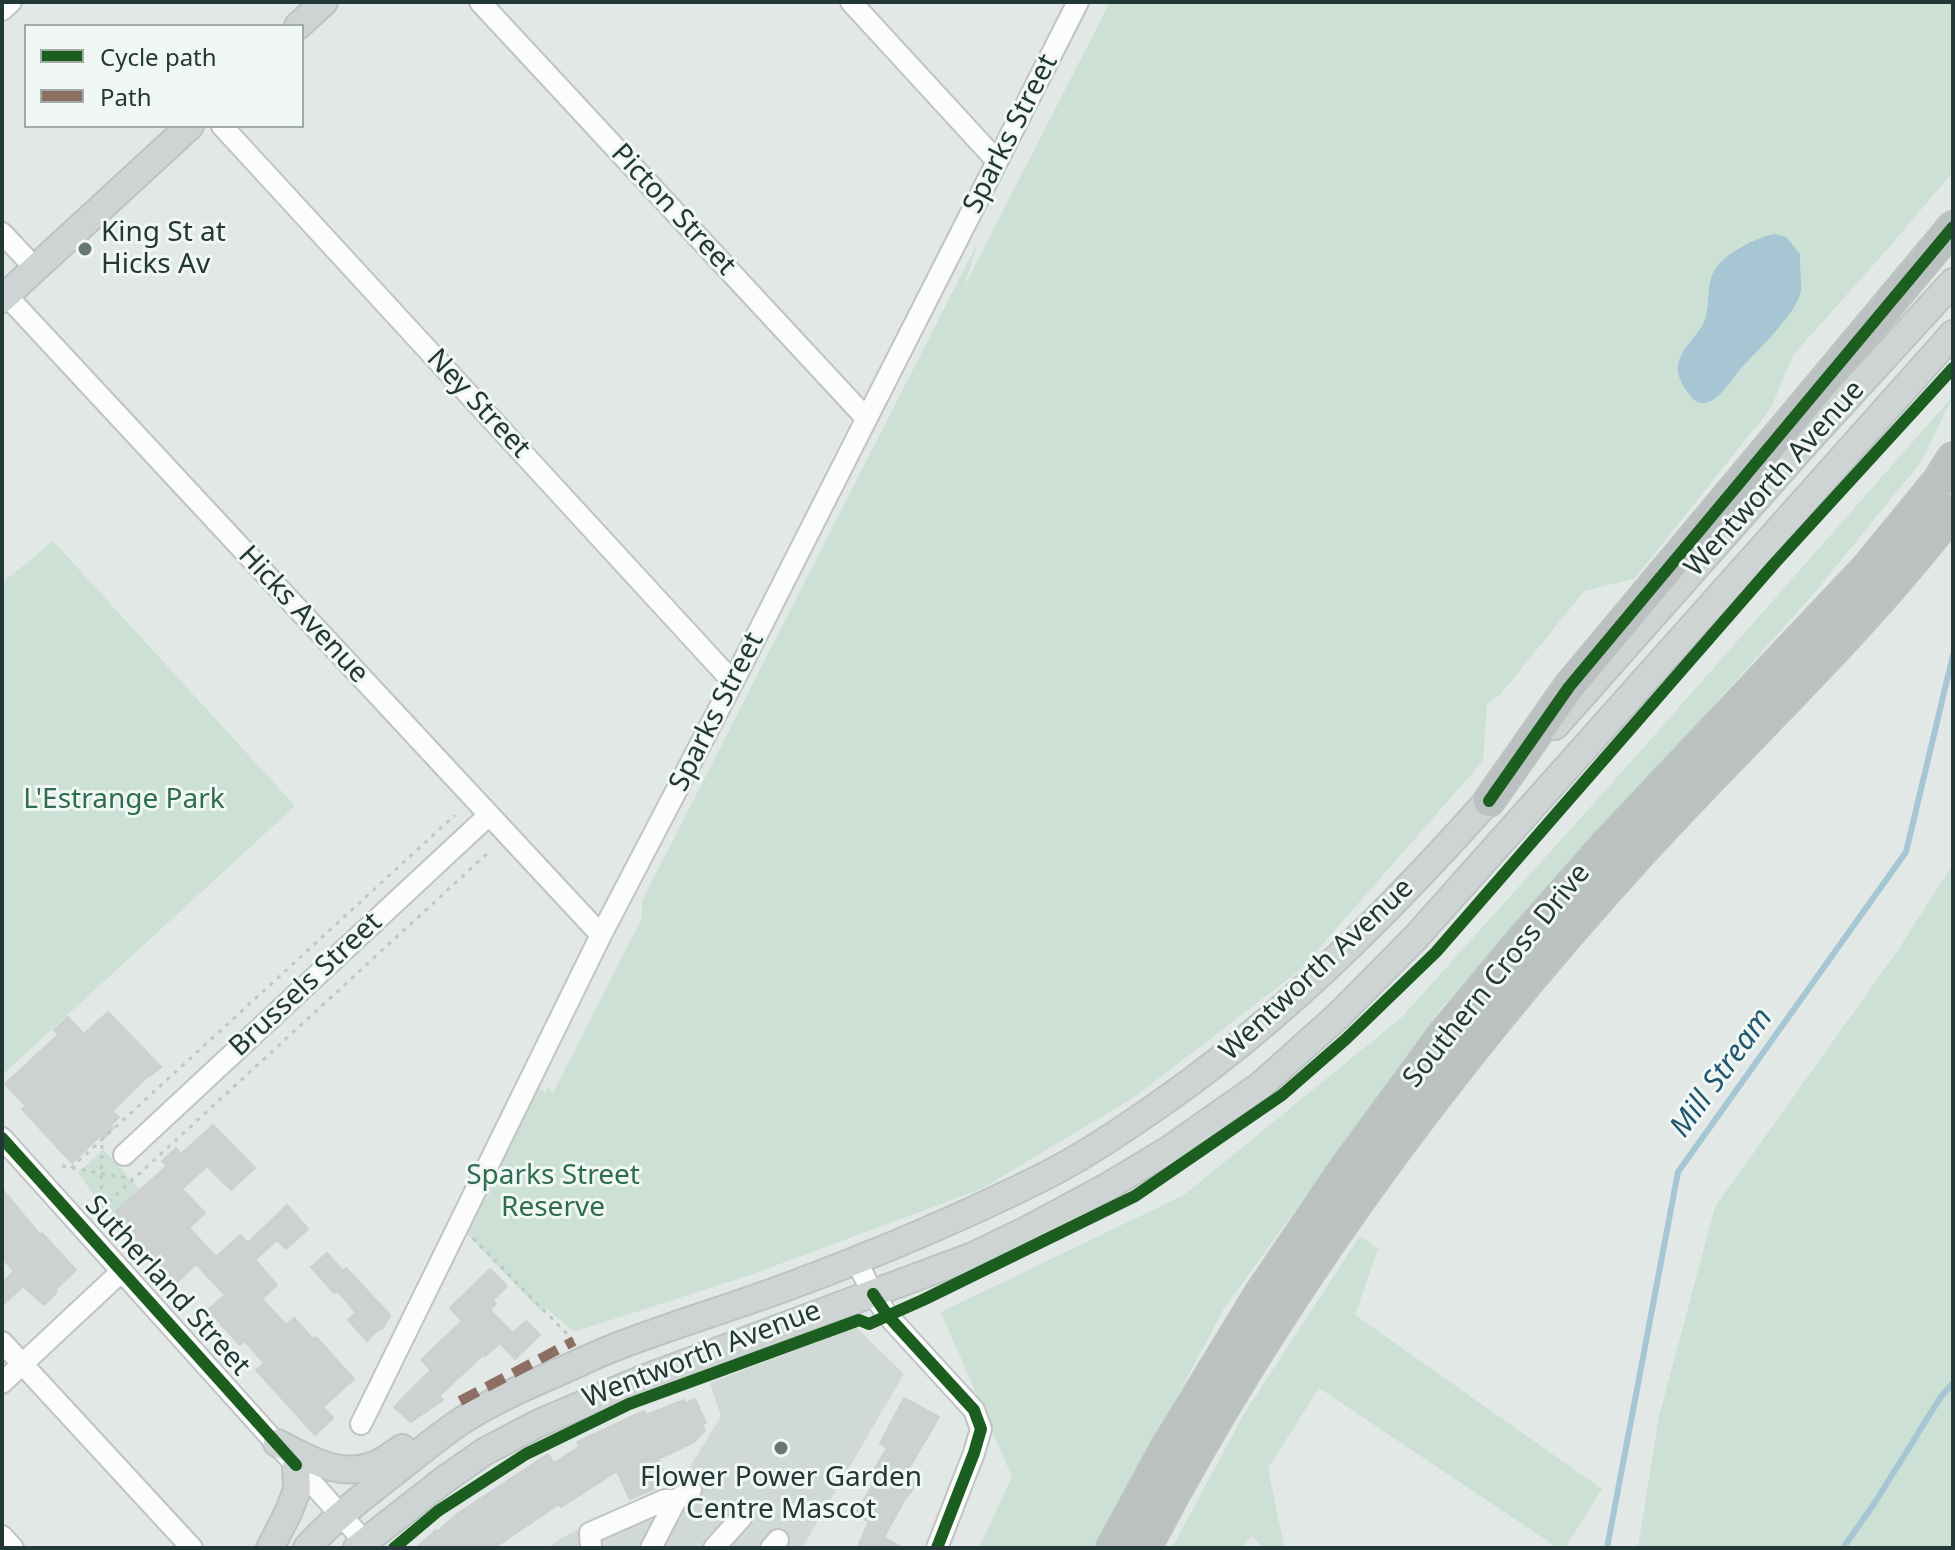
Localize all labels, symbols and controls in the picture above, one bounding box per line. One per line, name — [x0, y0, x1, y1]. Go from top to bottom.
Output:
legend — [24, 24, 304, 128]
text: Cycle path — [100, 40, 217, 73]
street label: Sparks Street — [957, 49, 1065, 219]
text: Path — [100, 80, 151, 113]
street label: Picton Street — [604, 137, 742, 283]
place label: King St at Hicks Av — [101, 216, 226, 282]
marker: King St at Hicks Av — [76, 240, 94, 258]
street label: Ney Street — [419, 343, 537, 465]
street label: Wentworth Avenue — [1678, 374, 1872, 584]
street label: Hicks Avenue — [231, 539, 375, 691]
street label: Sparks Street — [663, 627, 771, 797]
park label: L'Estrange Park — [23, 783, 225, 817]
street label: Southern Cross Drive — [1396, 857, 1598, 1095]
street label: Wentworth Avenue — [1213, 872, 1421, 1068]
street label: Brussels Street — [223, 906, 389, 1064]
water label: Mill Stream — [1663, 1001, 1781, 1145]
park label: Sparks Street Reserve — [466, 1159, 640, 1225]
street label: Sutherland Street — [77, 1189, 257, 1383]
street label: Wentworth Avenue — [578, 1294, 826, 1416]
marker: Flower Power Garden Centre Mascot — [772, 1439, 790, 1457]
place label: Flower Power Garden Centre Mascot — [640, 1461, 922, 1527]

